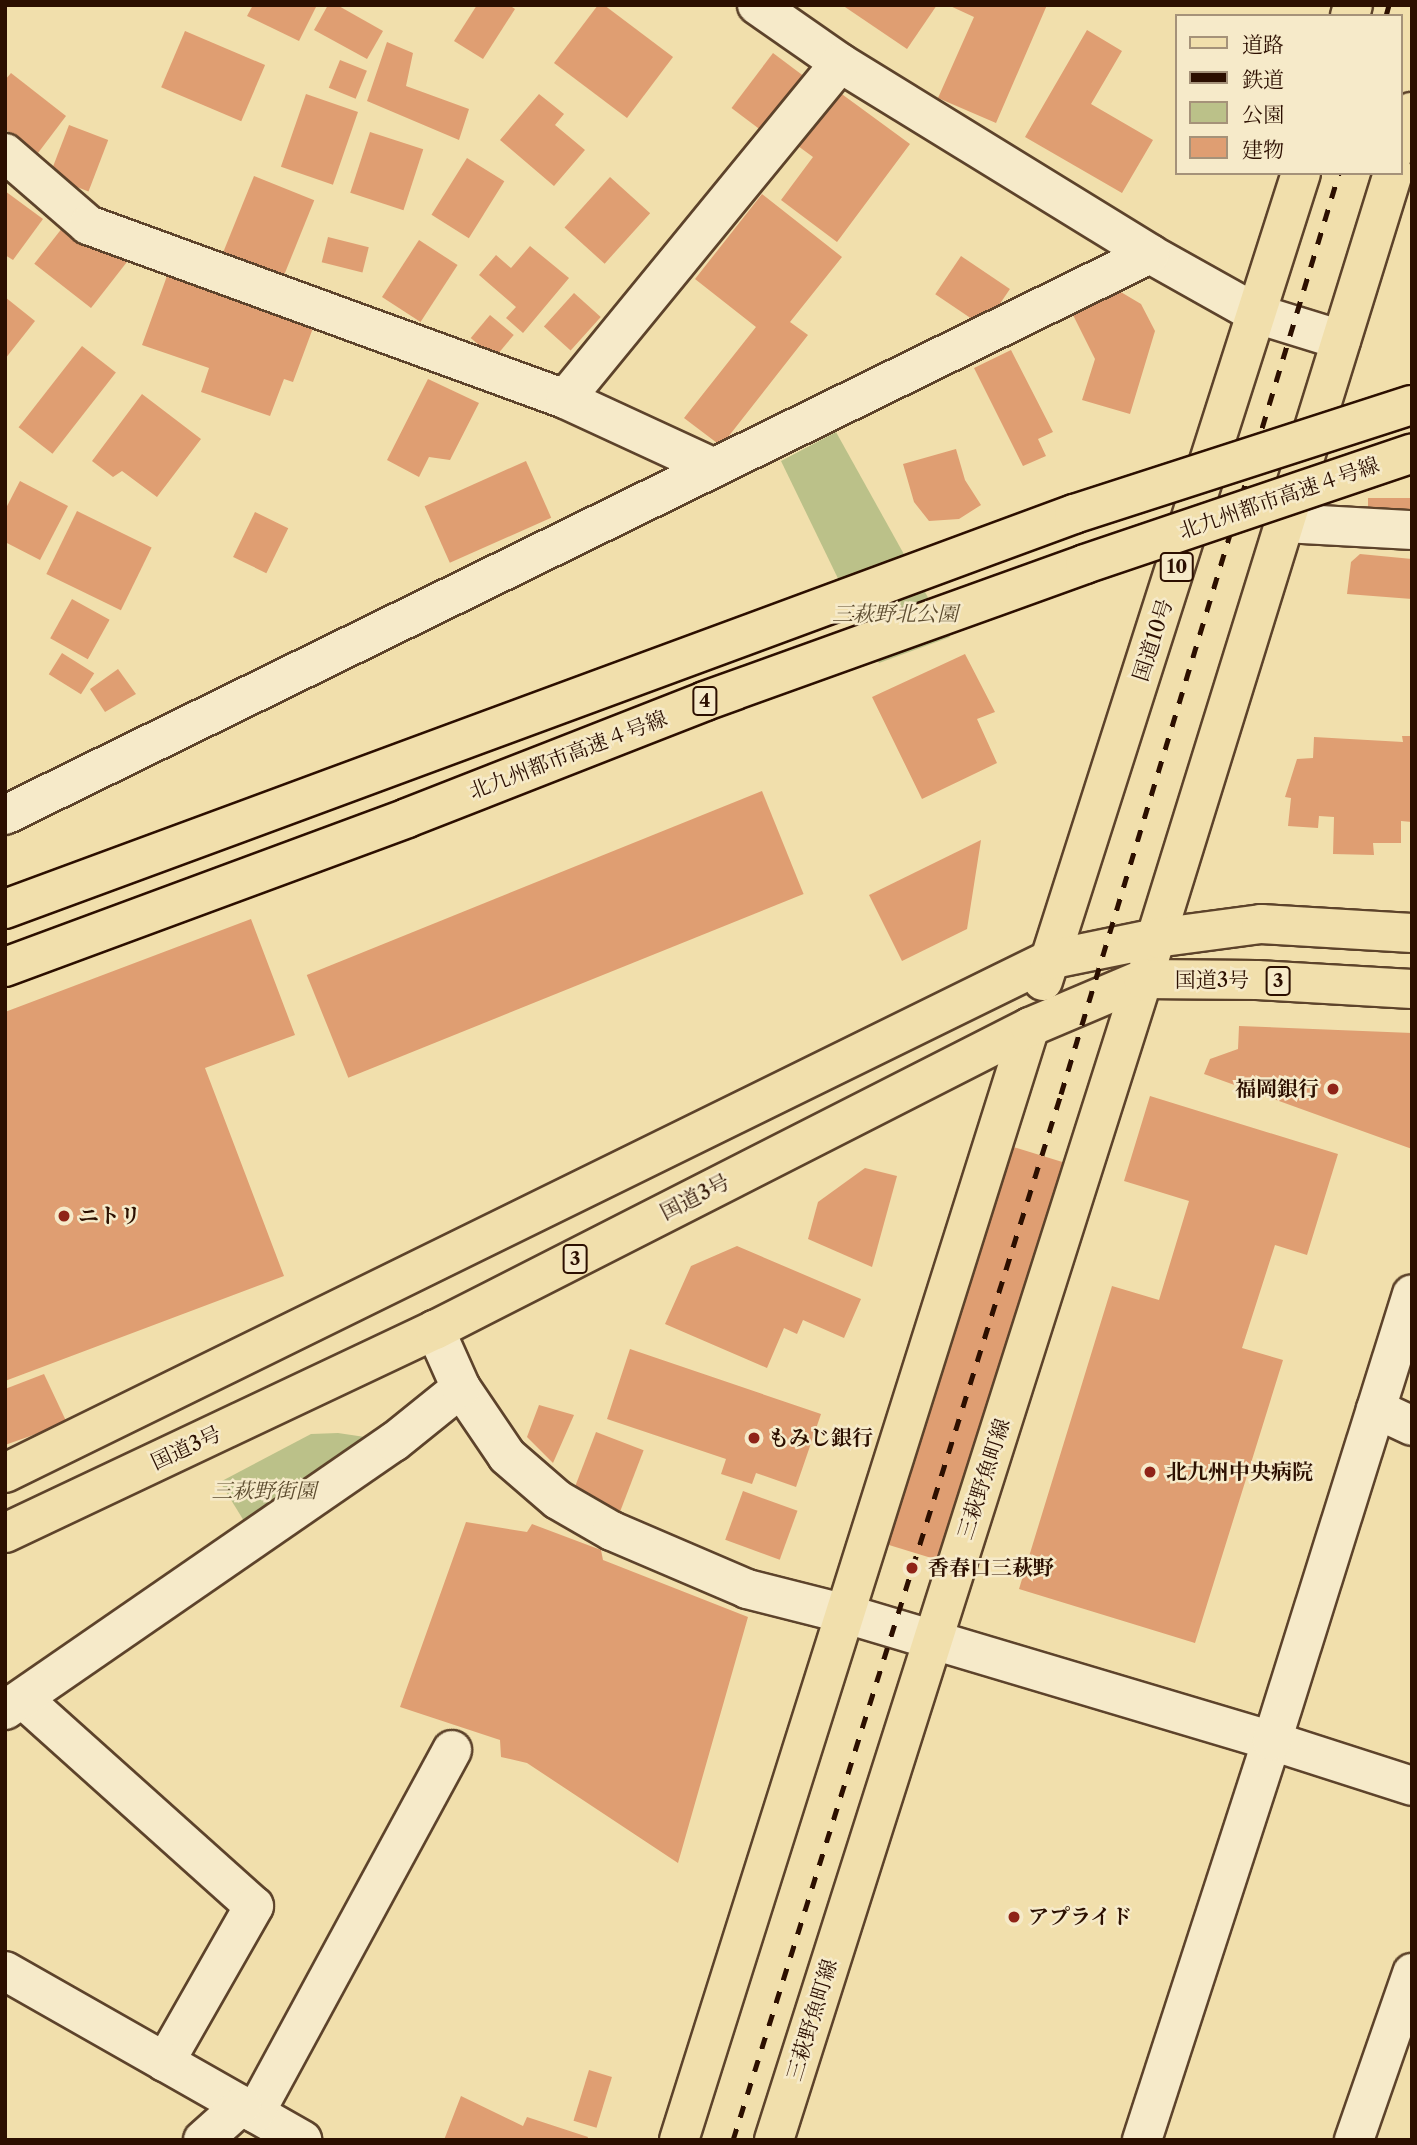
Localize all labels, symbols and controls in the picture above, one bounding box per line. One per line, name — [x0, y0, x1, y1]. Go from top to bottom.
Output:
legend — [1176, 14, 1403, 175]
text: 道路 — [1242, 32, 1284, 57]
text: 鉄道 — [1242, 67, 1284, 92]
text: 公園 — [1242, 102, 1284, 127]
text: 建物 — [1242, 137, 1284, 162]
street label: 北九州都市高速４号線 — [1176, 452, 1382, 544]
road number: 10 — [1160, 552, 1194, 582]
street label: 国道10号 — [1128, 596, 1178, 684]
park label: 三萩野北公園 — [832, 601, 958, 627]
road number: 4 — [691, 686, 719, 716]
street label: 北九州都市高速４号線 — [465, 706, 671, 804]
road number: 3 — [1264, 965, 1292, 996]
street label: 国道3号 — [1175, 967, 1249, 993]
place label: 福岡銀行 — [1235, 1076, 1319, 1102]
marker: 福岡銀行 — [1325, 1081, 1341, 1097]
street label: 国道3号 — [656, 1169, 734, 1225]
place label: ニトリ — [78, 1203, 141, 1229]
marker: ニトリ — [56, 1208, 72, 1224]
road number: 3 — [561, 1244, 589, 1274]
street label: 三萩野魚町線 — [953, 1415, 1015, 1543]
street label: 国道3号 — [147, 1421, 225, 1475]
place label: もみじ銀行 — [768, 1425, 873, 1451]
marker: もみじ銀行 — [746, 1430, 762, 1446]
place label: 北九州中央病院 — [1166, 1459, 1313, 1485]
marker: 北九州中央病院 — [1140, 1462, 1160, 1482]
park label: 三萩野街園 — [212, 1478, 316, 1504]
place label: 香春口三萩野 — [928, 1555, 1054, 1581]
marker: 香春口三萩野 — [902, 1558, 922, 1578]
place label: アプライド — [1028, 1904, 1133, 1930]
marker: アプライド — [1006, 1909, 1022, 1925]
street label: 三萩野魚町線 — [782, 1956, 842, 2084]

